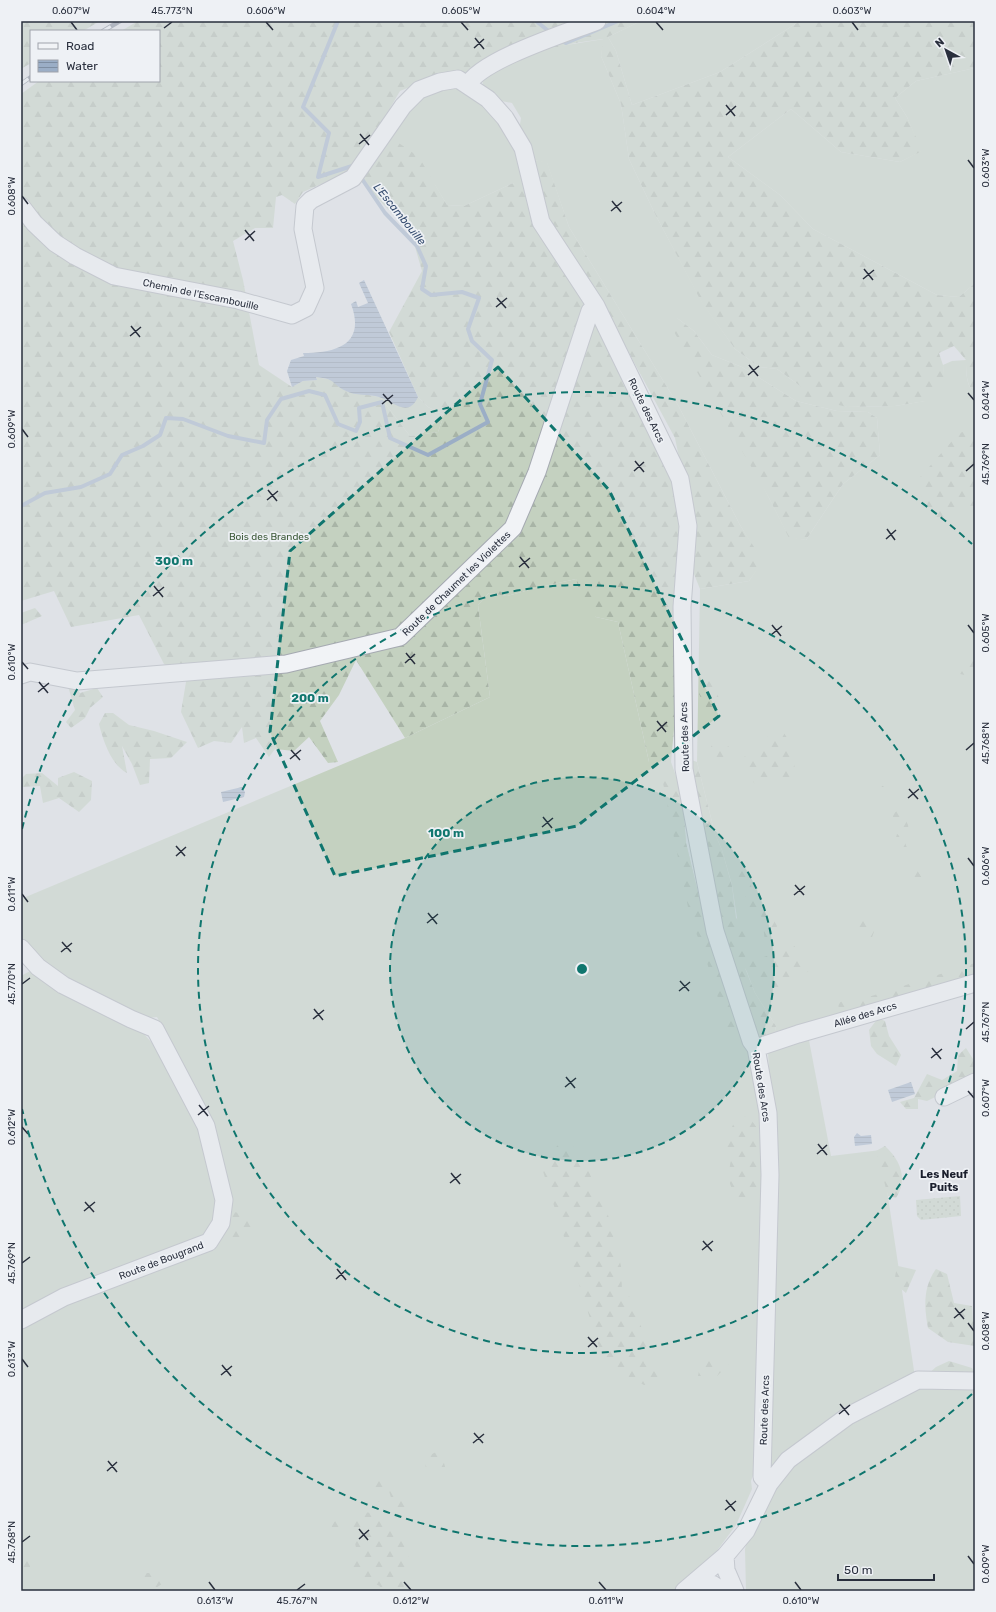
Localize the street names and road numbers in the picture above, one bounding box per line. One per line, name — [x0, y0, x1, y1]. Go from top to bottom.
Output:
street label: Chemin de l'Escambouille — [142, 277, 260, 313]
street label: Route des Arcs — [625, 376, 667, 445]
street label: Route de Chaumet les Violettes — [400, 529, 513, 639]
street label: Route des Arcs — [678, 702, 692, 772]
street label: Allée des Arcs — [832, 1000, 898, 1030]
street label: Route des Arcs — [750, 1052, 772, 1123]
street label: Route de Bougrand — [117, 1239, 205, 1283]
street label: Route des Arcs — [758, 1375, 772, 1445]

